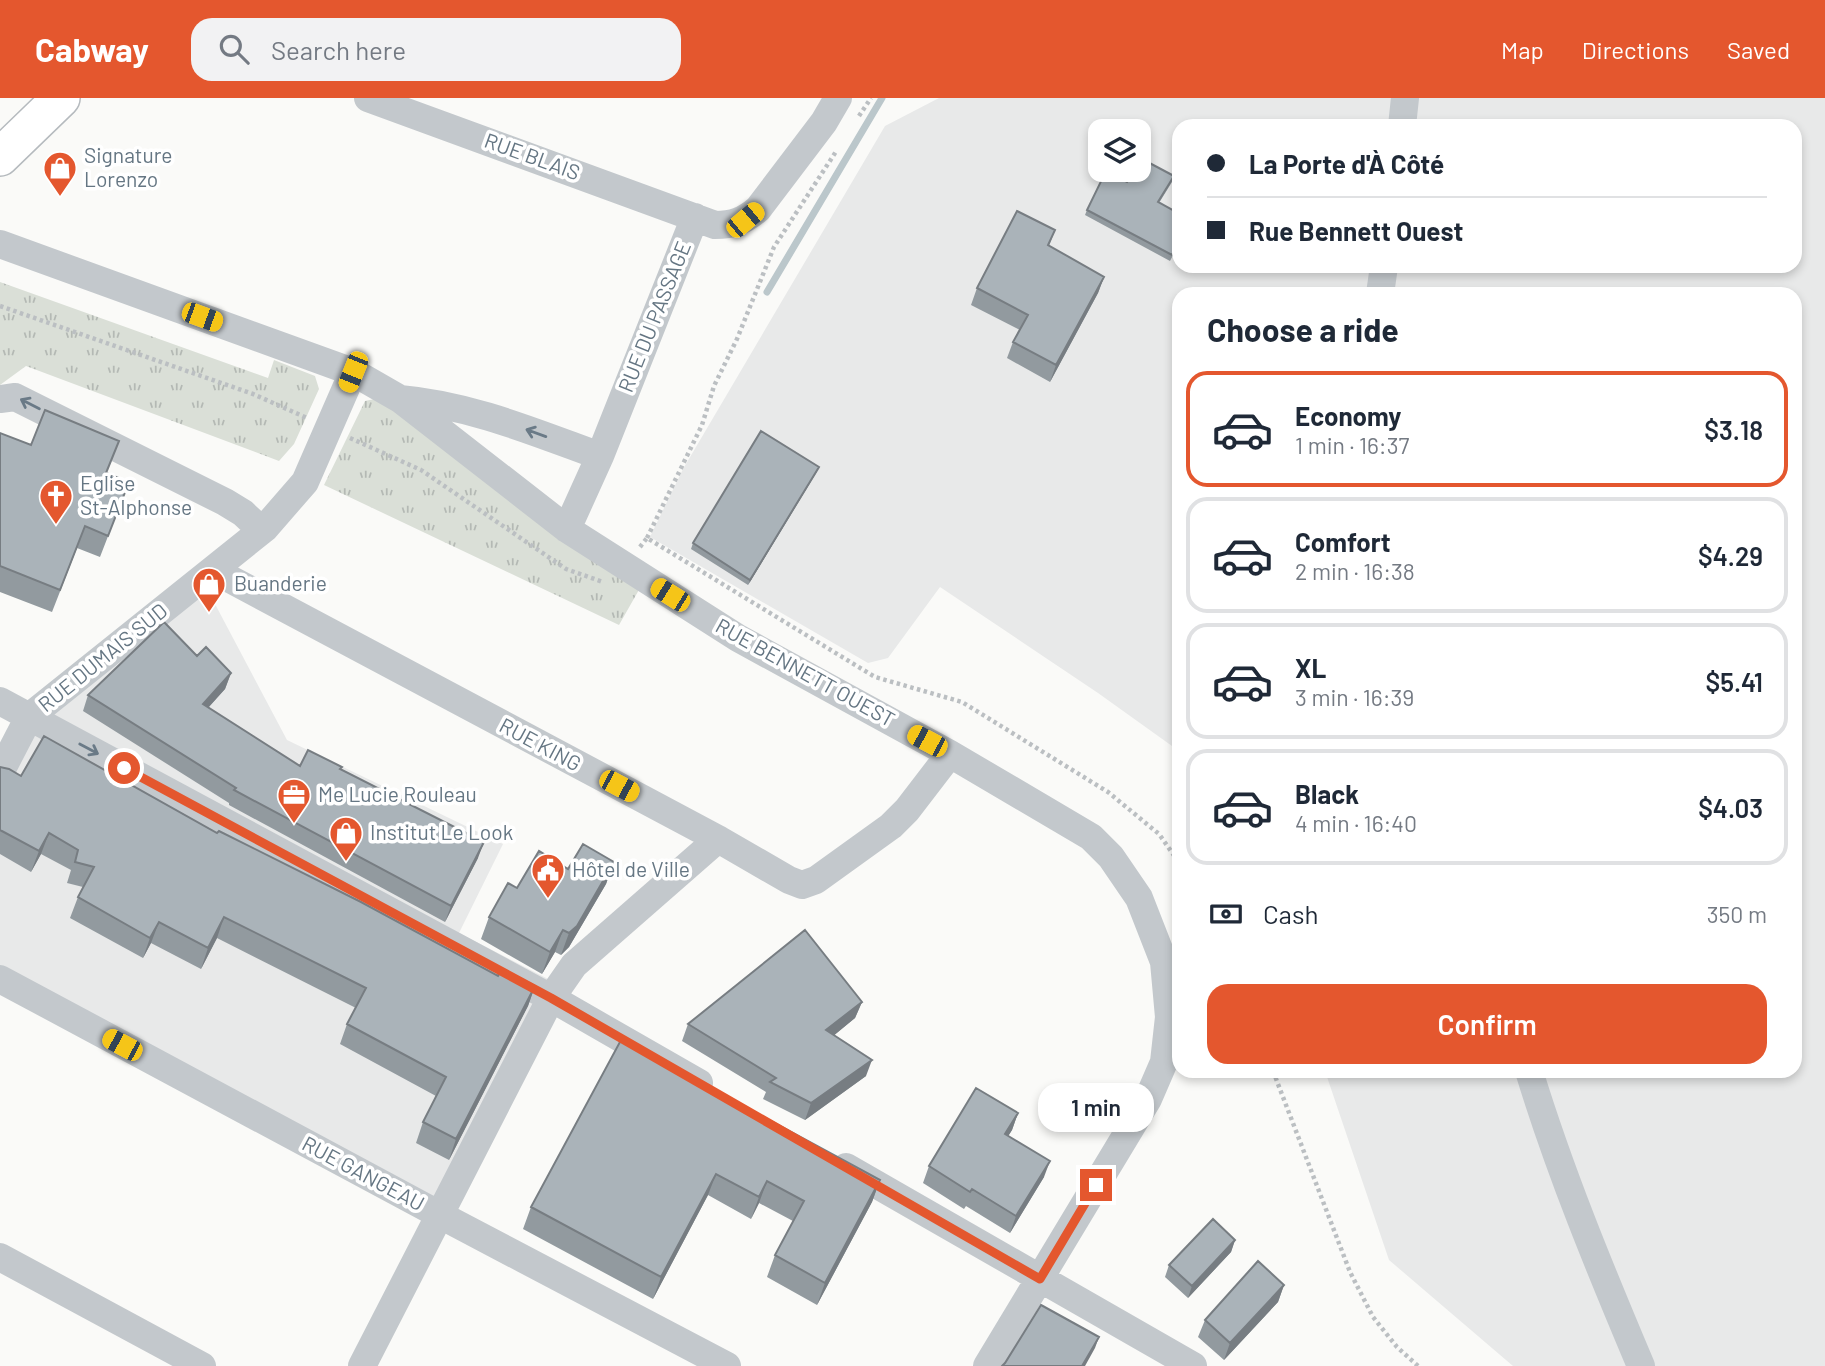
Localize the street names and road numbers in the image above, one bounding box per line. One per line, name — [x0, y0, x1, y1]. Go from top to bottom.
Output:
street label: RUE BLAIS — [481, 127, 584, 184]
street label: RUE DU PASSAGE — [612, 237, 695, 396]
street label: RUE DUMAIS SUD — [33, 597, 171, 716]
street label: RUE BENNETT OUEST — [712, 612, 900, 731]
street label: RUE KING — [496, 712, 586, 776]
street label: RUE GANGEAU — [298, 1130, 429, 1215]

